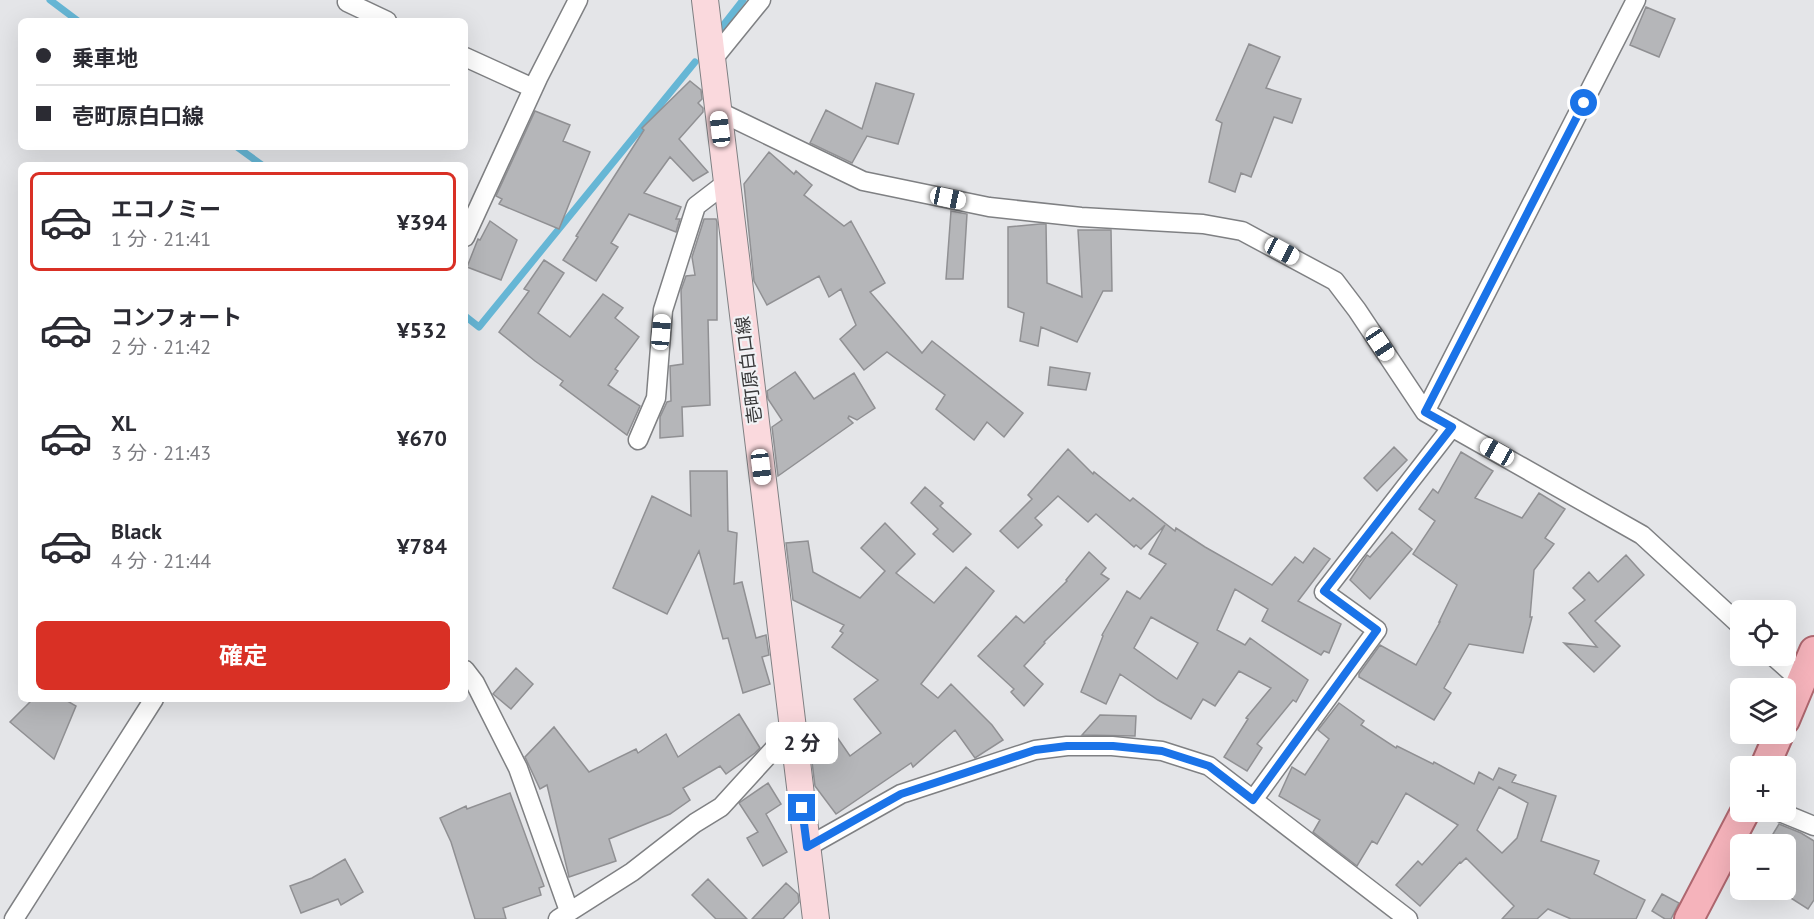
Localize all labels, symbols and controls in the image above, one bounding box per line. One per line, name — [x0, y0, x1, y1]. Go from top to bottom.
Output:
text: 乗車地 — [72, 44, 138, 72]
route start — [1570, 89, 1597, 116]
text: 壱町原白口線 — [72, 102, 204, 130]
car — [709, 110, 731, 148]
car — [929, 185, 967, 211]
icon: car — [39, 195, 93, 249]
text: エコノミー — [111, 195, 221, 223]
text: ¥394 — [397, 208, 447, 236]
text: 1 分 · 21:41 — [111, 226, 211, 252]
car — [1262, 235, 1302, 267]
icon: car — [39, 303, 93, 357]
text: コンフォート — [111, 303, 242, 331]
car — [650, 313, 672, 351]
street label: 壱町原白口線 — [731, 315, 766, 425]
text: ¥532 — [397, 316, 447, 344]
car — [1362, 324, 1398, 364]
text: 2 分 · 21:42 — [111, 334, 211, 360]
text: XL — [111, 409, 136, 437]
icon: car — [39, 411, 93, 465]
text: ¥670 — [397, 424, 447, 452]
car — [1477, 435, 1517, 469]
text: 3 分 · 21:43 — [111, 440, 211, 466]
car — [750, 448, 772, 486]
text: Black — [111, 517, 162, 545]
icon: car — [39, 519, 93, 573]
text: ¥784 — [397, 532, 447, 560]
text: 4 分 · 21:44 — [111, 548, 211, 574]
map controls — [1730, 600, 1796, 900]
button: locate — [1730, 600, 1796, 666]
button: 確定 — [36, 621, 450, 690]
button: layers — [1730, 678, 1796, 744]
callout: 2 分 — [766, 721, 838, 763]
text: 2 分 — [784, 730, 820, 756]
button: + — [1730, 756, 1796, 822]
route end — [788, 794, 815, 821]
button: − — [1730, 834, 1796, 900]

